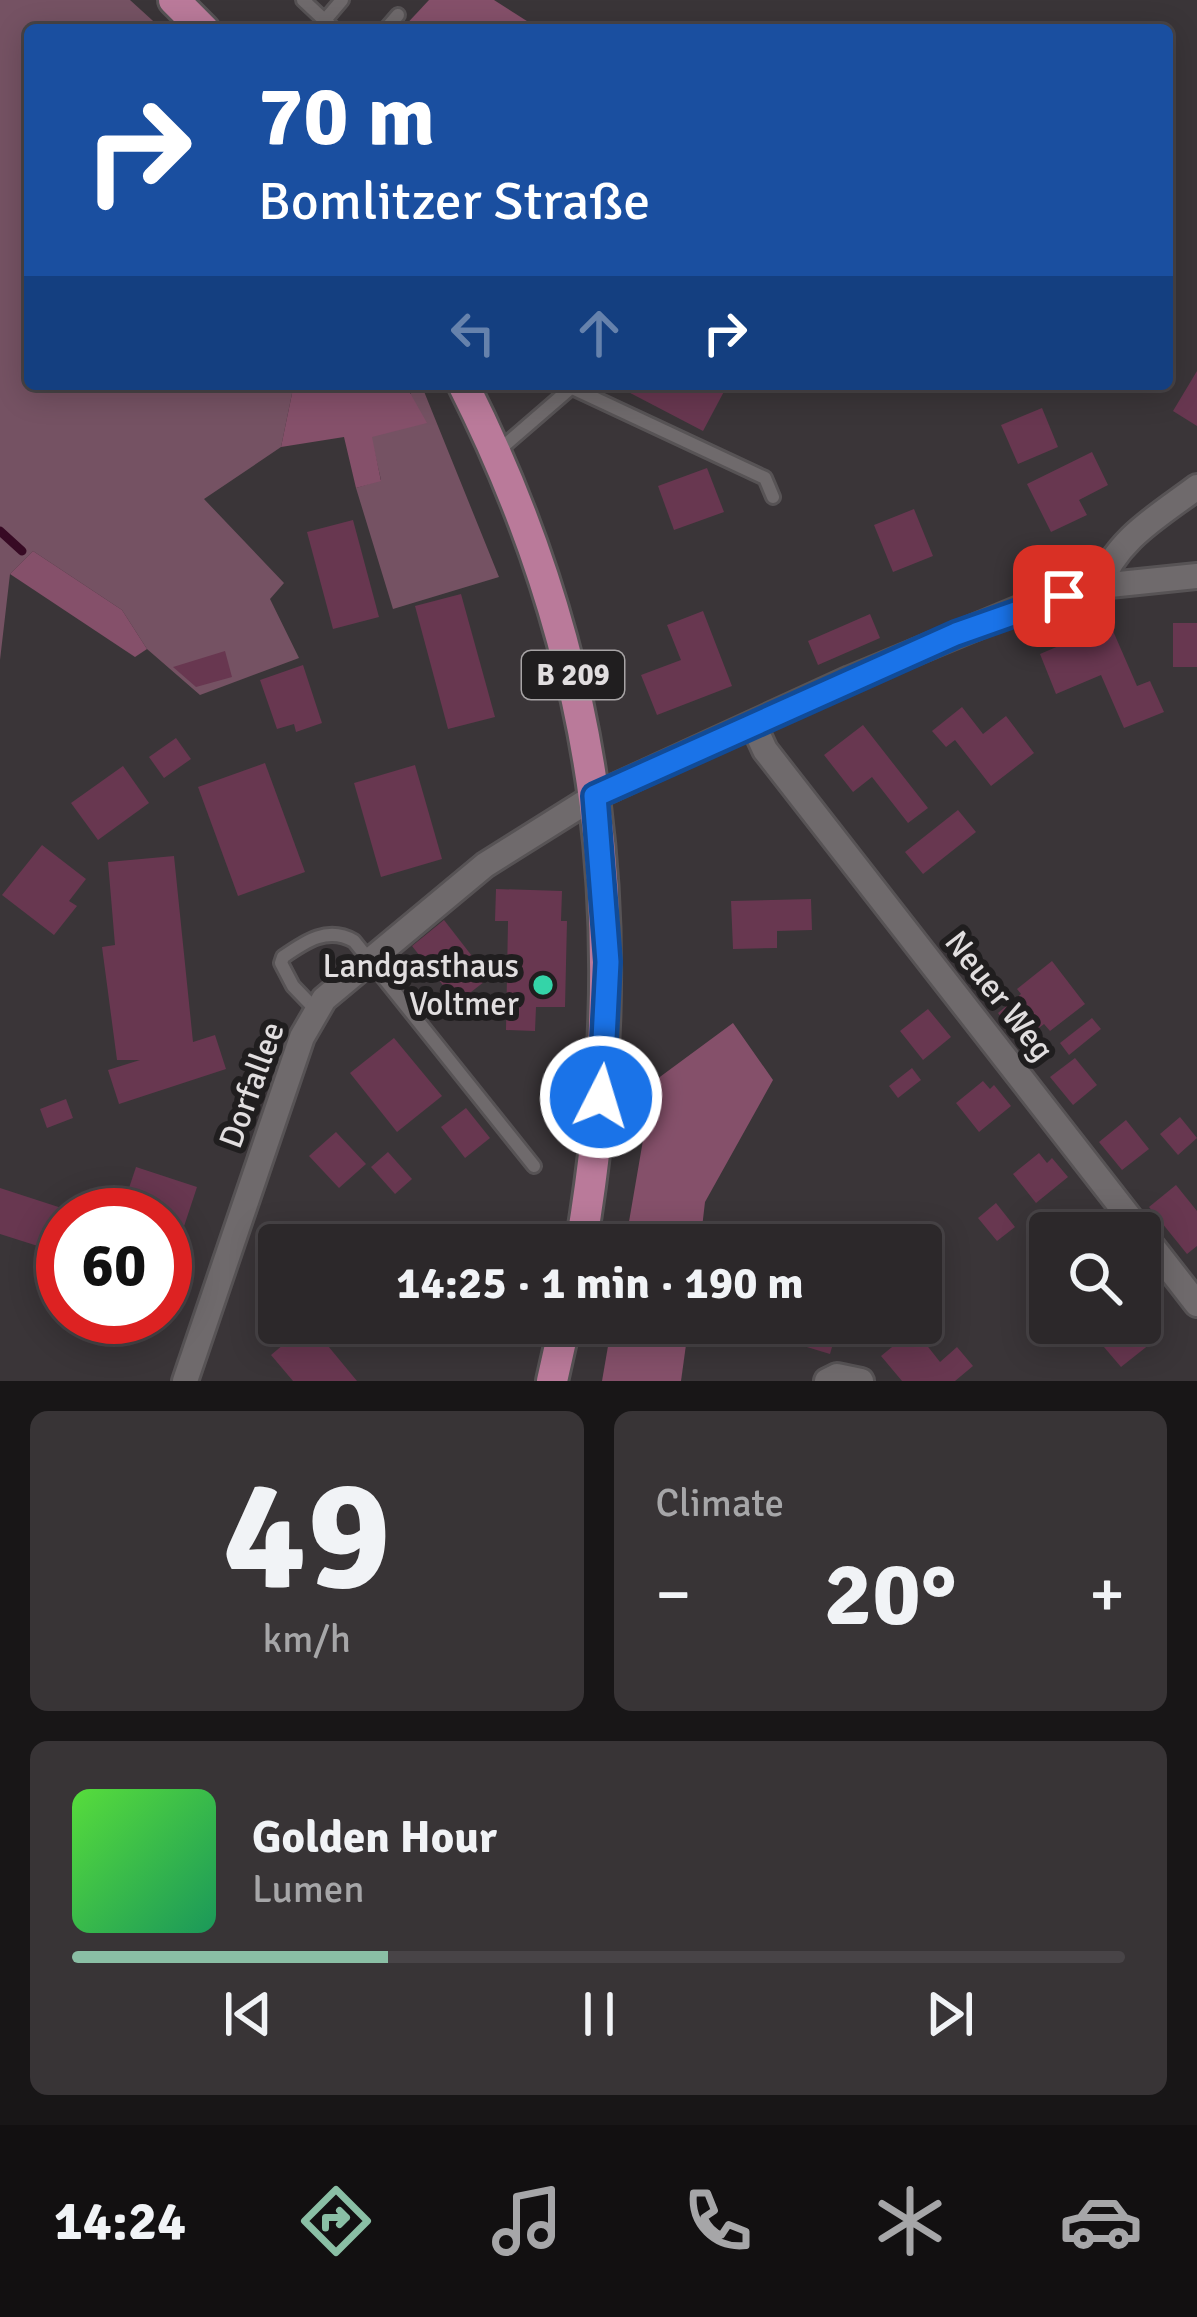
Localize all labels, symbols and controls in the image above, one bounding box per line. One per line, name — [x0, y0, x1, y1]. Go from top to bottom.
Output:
text: 70 m — [258, 65, 435, 169]
icon: right — [60, 72, 216, 228]
text: Bomlitzer Straße — [258, 168, 650, 235]
icon: left — [440, 300, 506, 366]
icon: ahead — [566, 300, 632, 366]
icon: right — [692, 300, 758, 366]
pin — [1013, 545, 1115, 647]
icon: arrive — [1031, 563, 1097, 629]
road number: B 209 — [522, 651, 624, 699]
street label: Neuer Weg — [936, 923, 1062, 1069]
place label: Landgasthaus Voltmer — [323, 946, 519, 1025]
marker: Landgasthaus Voltmer — [530, 972, 556, 998]
street label: Dorfallee — [210, 1016, 294, 1154]
position arrow — [538, 1034, 664, 1160]
speed limit sign: 60 — [36, 1188, 192, 1344]
map controls — [1029, 1212, 1161, 1344]
button: search — [1029, 1212, 1161, 1344]
text: 14:25 · 1 min · 190 m — [396, 1256, 804, 1311]
text: 49 — [223, 1440, 391, 1633]
text: Climate — [656, 1479, 784, 1527]
text: 20° — [824, 1539, 957, 1650]
text: − — [656, 1554, 691, 1635]
text: + — [1089, 1554, 1125, 1635]
text: km/h — [263, 1615, 351, 1663]
text: Golden Hour — [252, 1810, 497, 1865]
text: Lumen — [252, 1865, 365, 1913]
icon: previous — [215, 1981, 281, 2047]
icon: pause — [566, 1981, 632, 2047]
icon: next — [917, 1981, 983, 2047]
icon: directions — [294, 2179, 378, 2263]
icon: music — [485, 2179, 569, 2263]
icon: phone — [676, 2179, 760, 2263]
icon: climate — [868, 2179, 952, 2263]
icon: car — [1059, 2179, 1143, 2263]
text: 14:24 — [54, 2188, 186, 2255]

